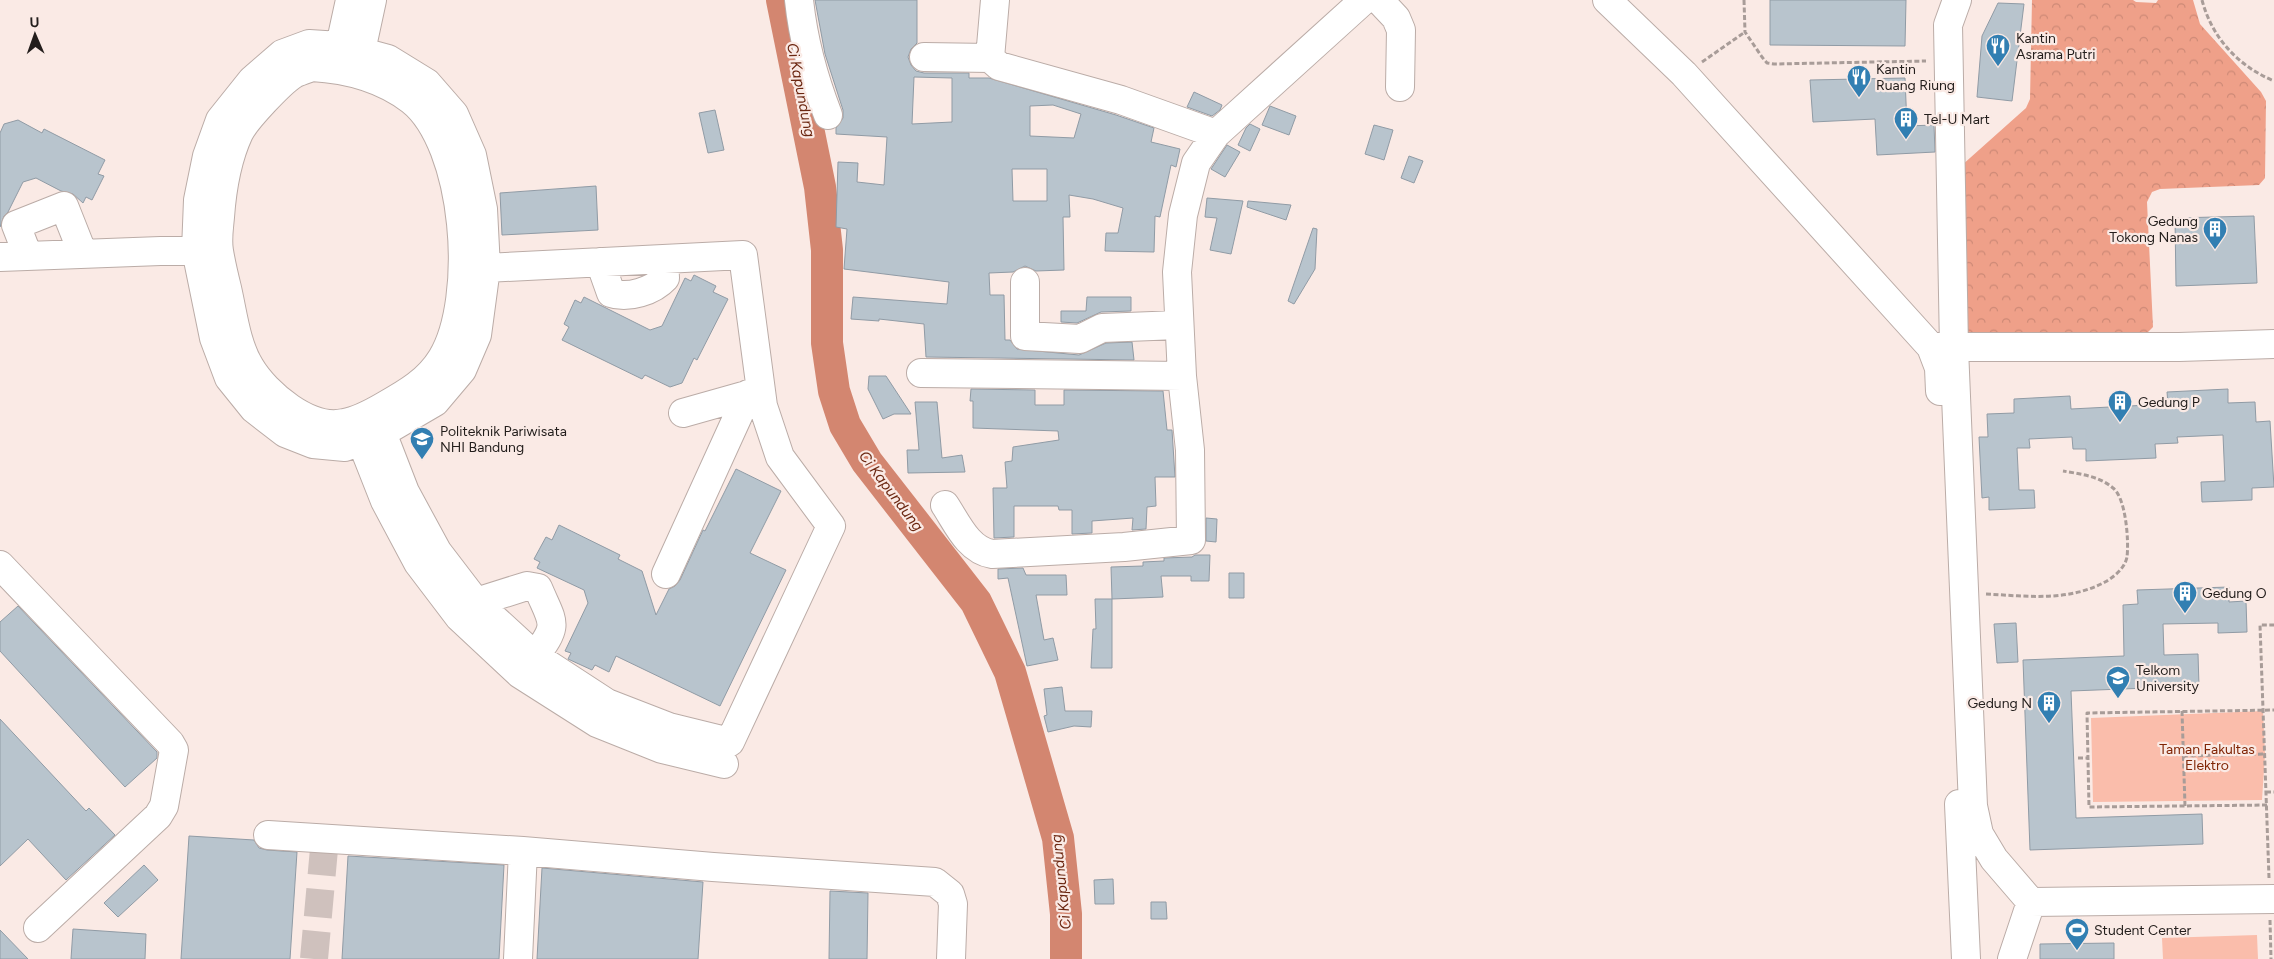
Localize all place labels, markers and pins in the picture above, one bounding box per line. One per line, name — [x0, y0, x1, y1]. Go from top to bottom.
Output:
place label: Kantin Asrama Putri — [2016, 30, 2096, 63]
restaurant icon: Kantin Asrama Putri — [1985, 33, 2011, 67]
place label: Kantin Ruang Riung — [1876, 61, 1955, 94]
restaurant icon: Kantin Ruang Riung — [1846, 64, 1872, 98]
building icon: Tel-U Mart — [1893, 106, 1919, 140]
place label: Tel-U Mart — [1924, 111, 1990, 128]
place label: Gedung Tokong Nanas — [2109, 213, 2198, 246]
building icon: Gedung Tokong Nanas — [2202, 216, 2228, 250]
building icon: Gedung P — [2107, 389, 2133, 423]
place label: Gedung P — [2138, 394, 2200, 411]
place label: Politeknik Pariwisata NHI Bandung — [440, 423, 567, 456]
school or university icon: Politeknik Pariwisata NHI Bandung — [409, 426, 435, 460]
building icon: Gedung O — [2172, 580, 2198, 614]
place label: Gedung O — [2202, 585, 2267, 602]
place label: Telkom University — [2136, 662, 2200, 695]
school or university icon: Telkom University — [2105, 665, 2131, 699]
building icon: Gedung N — [2036, 690, 2062, 724]
place label: Gedung N — [1967, 695, 2032, 712]
sports icon: Student Center — [2064, 917, 2090, 951]
place label: Student Center — [2094, 922, 2192, 939]

